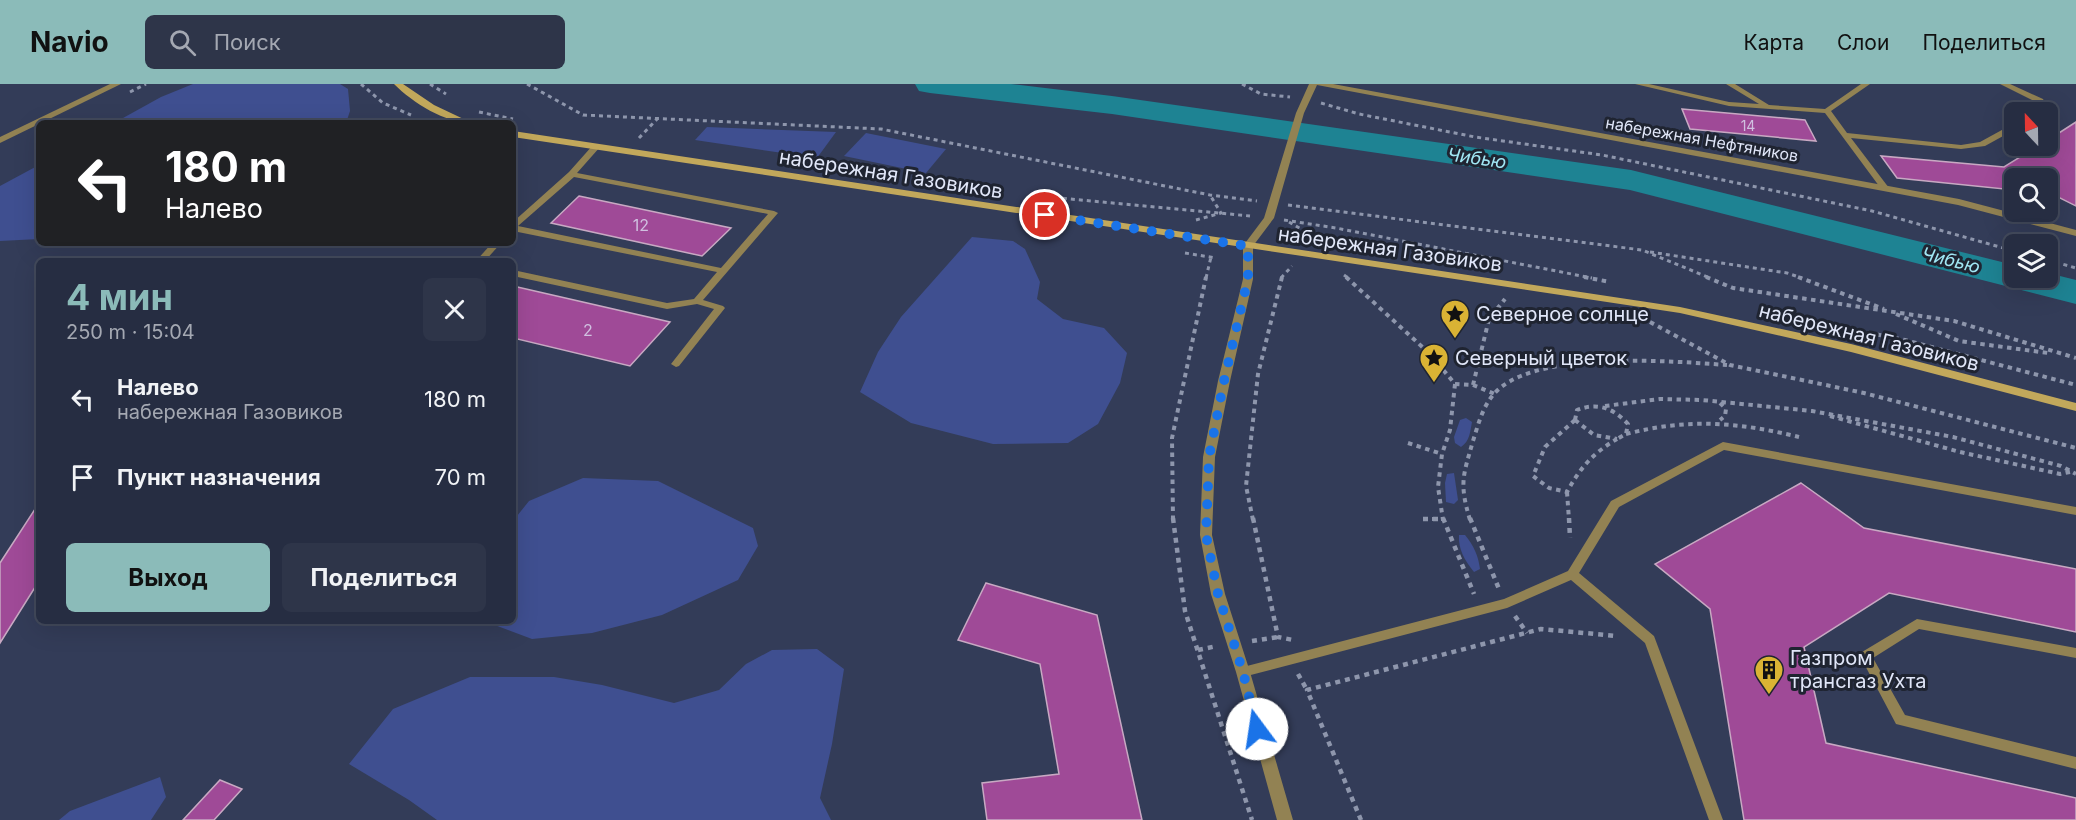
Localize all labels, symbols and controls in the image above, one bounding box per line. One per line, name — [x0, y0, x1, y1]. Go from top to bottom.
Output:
search box — [145, 15, 565, 69]
text: Navio — [30, 25, 109, 59]
icon: search — [166, 26, 199, 59]
text: Поиск — [214, 29, 281, 55]
text: Карта — [1744, 30, 1804, 55]
text: Слои — [1837, 30, 1889, 55]
text: Поделиться — [1922, 30, 2046, 55]
north arrow — [2004, 102, 2058, 156]
map controls — [2004, 102, 2058, 288]
street label: набережная Нефтяников — [1604, 112, 1800, 166]
house number: 14 — [1741, 117, 1755, 134]
text: 180 m — [165, 141, 287, 192]
water label: Чибью — [1446, 143, 1508, 173]
icon: left — [66, 144, 144, 222]
street label: набережная Газовиков — [778, 144, 1004, 204]
button: search — [2004, 168, 2058, 222]
pin — [1019, 189, 1070, 240]
text: Налево — [165, 192, 263, 225]
icon: arrive — [1028, 198, 1061, 231]
house number: 12 — [633, 215, 649, 235]
street label: набережная Газовиков — [1276, 221, 1504, 277]
button: layers — [2004, 234, 2058, 288]
water label: Чибью — [1920, 243, 1982, 277]
text: 4 мин — [66, 275, 173, 319]
button: close — [423, 278, 486, 341]
place icon: Северное солнце — [1439, 298, 1471, 340]
street label: набережная Газовиков — [1756, 298, 1982, 376]
place label: Северное солнце — [1476, 302, 1649, 326]
text: 250 m · 15:04 — [66, 320, 195, 344]
house number: 2 — [583, 320, 593, 340]
place icon: Северный цветок — [1418, 342, 1450, 384]
place label: Северный цветок — [1455, 346, 1627, 370]
text: Налево — [117, 374, 199, 400]
icon: left — [66, 383, 99, 416]
text: 180 m — [424, 386, 486, 412]
text: набережная Газовиков — [117, 400, 343, 424]
icon: arrive — [66, 461, 99, 494]
text: Пункт назначения — [117, 464, 321, 490]
text: 70 m — [435, 464, 486, 490]
button: Выход — [66, 543, 270, 612]
button: Поделиться — [282, 543, 486, 612]
place label: Газпром трансгаз Ухта — [1790, 646, 1926, 693]
building icon: Газпром трансгаз Ухта — [1753, 654, 1785, 696]
position arrow — [1225, 697, 1289, 761]

